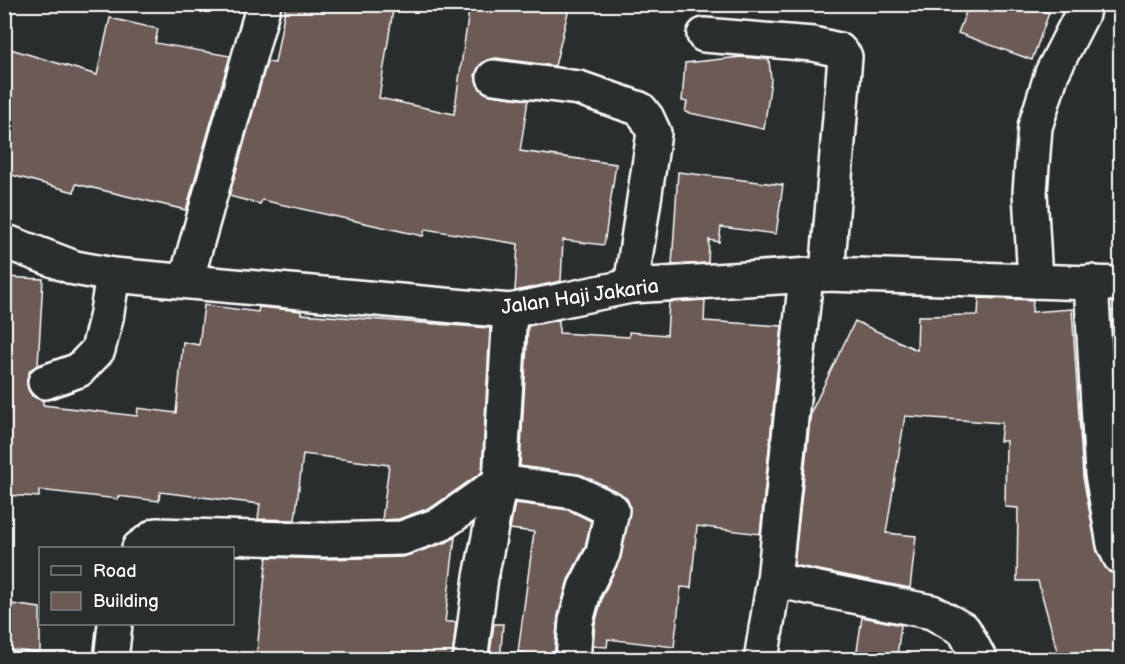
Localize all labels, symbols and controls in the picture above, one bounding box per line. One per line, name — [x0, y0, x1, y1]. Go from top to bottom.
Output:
street label: Jalan Haji Jakaria — [500, 274, 660, 320]
legend — [39, 547, 234, 625]
text: Road — [93, 561, 137, 582]
text: Building — [93, 591, 159, 612]

